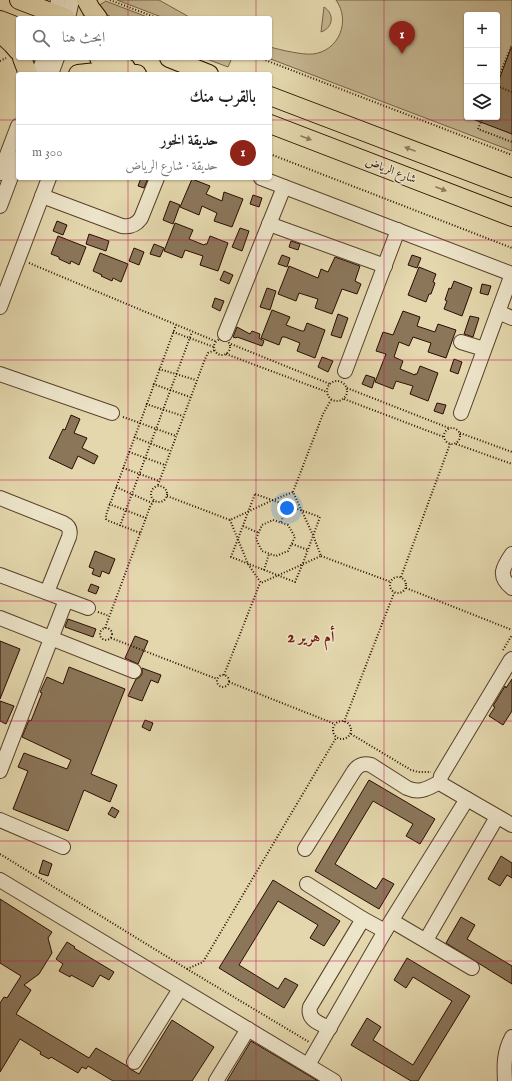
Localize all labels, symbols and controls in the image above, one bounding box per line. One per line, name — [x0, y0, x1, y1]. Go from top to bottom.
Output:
map controls — [464, 12, 500, 120]
button: + — [464, 12, 500, 48]
search box — [16, 16, 272, 60]
pin: 1 — [389, 21, 415, 54]
icon: search — [30, 27, 52, 49]
text: ابحث هنا — [62, 28, 105, 47]
button: − — [464, 48, 500, 84]
button: layers — [464, 84, 500, 120]
text: بالقرب منك — [189, 87, 256, 108]
text: حديقة الخور — [160, 131, 218, 150]
one-way arrow — [301, 135, 313, 141]
text: 300 m — [32, 144, 63, 161]
text: 1 — [241, 144, 245, 161]
one-way arrow — [404, 145, 416, 151]
street label: شارع الرياض — [362, 154, 419, 190]
text: حديقة · شارع الرياض — [126, 158, 218, 175]
one-way arrow — [435, 187, 447, 193]
your location — [277, 498, 297, 518]
district label: أم هرير 2 — [287, 625, 335, 651]

